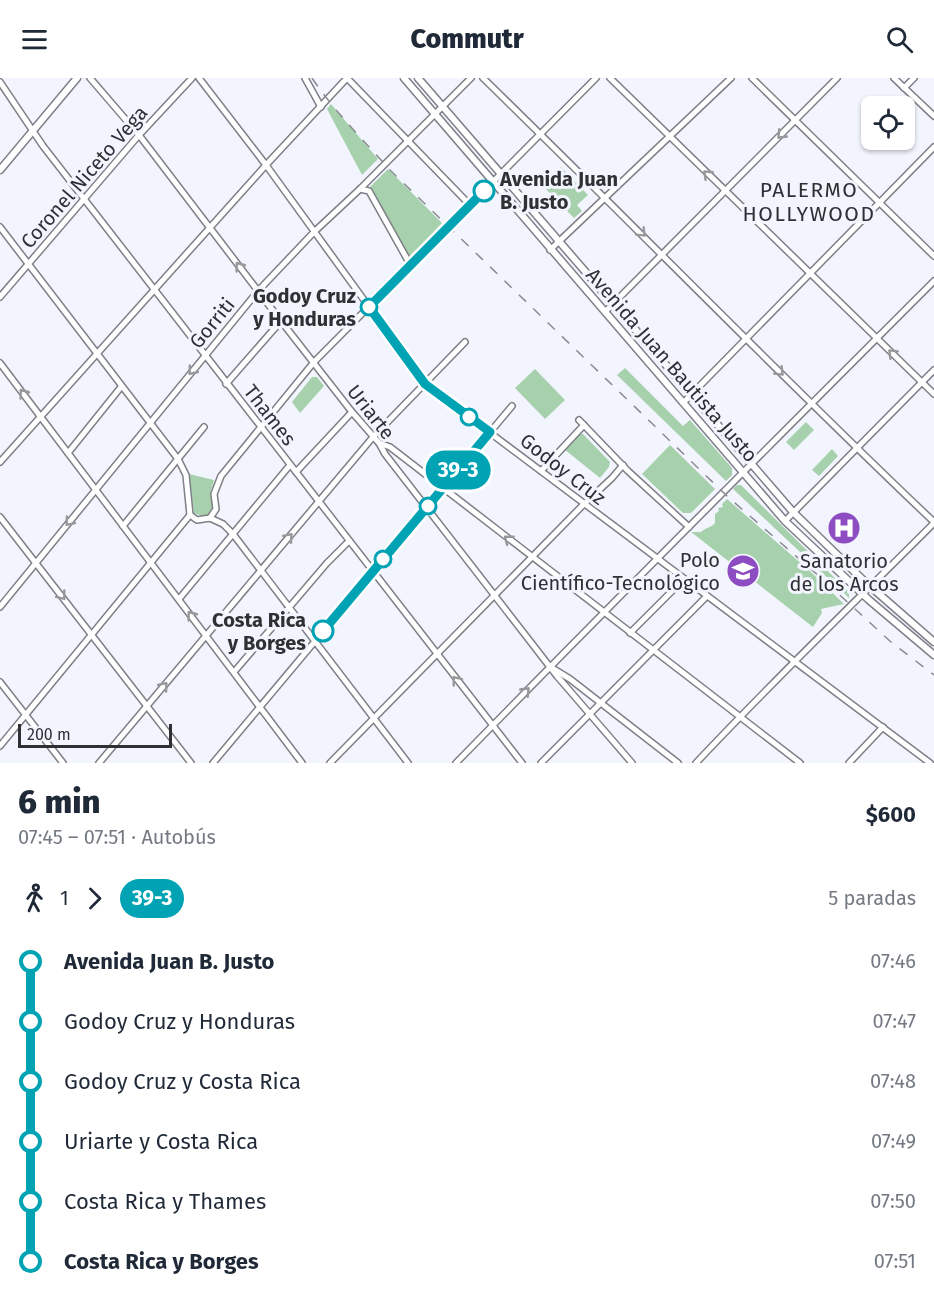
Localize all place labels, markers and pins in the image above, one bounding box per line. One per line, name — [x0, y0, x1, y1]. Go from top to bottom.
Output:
place label: Avenida Juan B. Justo — [499, 167, 618, 214]
marker: Avenida Juan B. Justo — [473, 180, 495, 202]
place label: Godoy Cruz y Honduras — [252, 284, 356, 331]
marker: Godoy Cruz y Honduras — [360, 298, 378, 316]
unlabelled marker — [460, 408, 478, 426]
unlabelled marker — [419, 497, 437, 515]
hospital icon: Sanatorio de los Arcos — [826, 510, 862, 546]
place label: Polo Científico-Tecnológico — [521, 548, 720, 595]
place label: Sanatorio de los Arcos — [790, 549, 899, 596]
unlabelled marker — [374, 550, 392, 568]
school or university icon: Polo Científico-Tecnológico — [725, 553, 761, 589]
place label: Costa Rica y Borges — [212, 608, 306, 655]
marker: Costa Rica y Borges — [312, 620, 334, 642]

